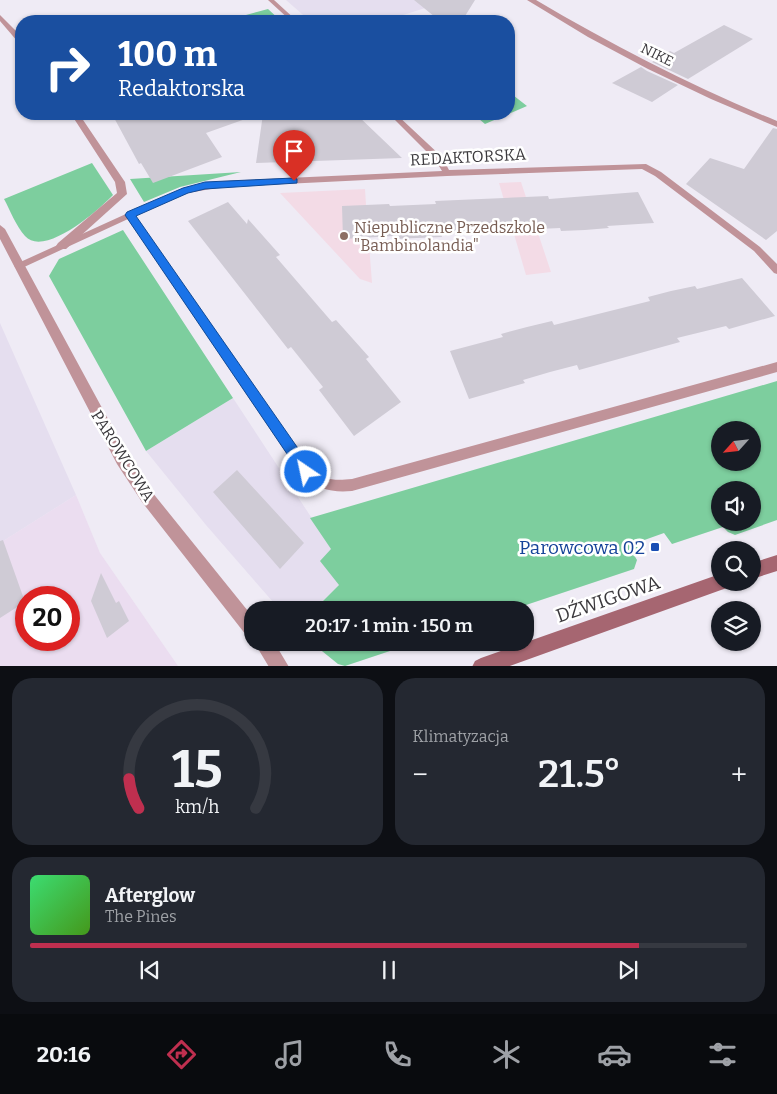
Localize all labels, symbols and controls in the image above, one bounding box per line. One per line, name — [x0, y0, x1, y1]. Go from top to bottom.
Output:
text: 100 m — [118, 33, 217, 75]
icon: right — [35, 35, 100, 100]
street label: NIKE — [638, 40, 676, 70]
text: Redaktorska — [118, 75, 245, 102]
pin — [273, 130, 315, 181]
icon: arrive — [280, 137, 308, 165]
street label: REDAKTORSKA — [409, 144, 527, 170]
place label: Niepubliczne Przedszkole "Bambinolandia" — [354, 218, 545, 255]
marker: Niepubliczne Przedszkole "Bambinolandia" — [338, 230, 350, 242]
street label: PAROWCOWA — [87, 407, 159, 506]
north arrow — [711, 421, 761, 471]
map controls — [711, 421, 761, 651]
position arrow — [279, 445, 331, 497]
button: sound — [711, 481, 761, 531]
place label: Parowcowa 02 — [519, 536, 645, 559]
marker: Parowcowa 02 — [649, 541, 661, 553]
button: search — [711, 541, 761, 591]
street label: DŹWIGOWA — [553, 570, 663, 628]
speed limit sign: 20 — [15, 586, 80, 651]
button: layers — [711, 601, 761, 651]
text: 20:17 · 1 min · 150 m — [305, 614, 473, 637]
text: Klimatyzacja — [413, 727, 509, 746]
text: 15 — [172, 738, 223, 801]
text: 21.5° — [538, 751, 621, 797]
text: − — [413, 758, 428, 791]
text: + — [731, 758, 747, 791]
text: km/h — [175, 796, 219, 818]
text: Afterglow — [105, 884, 195, 907]
text: The Pines — [105, 907, 177, 926]
icon: previous — [136, 956, 164, 984]
icon: pause — [375, 956, 403, 984]
icon: next — [614, 956, 642, 984]
icon: directions — [164, 1037, 199, 1072]
icon: music — [272, 1037, 307, 1072]
icon: phone — [380, 1037, 415, 1072]
icon: climate — [489, 1037, 524, 1072]
icon: car — [597, 1037, 632, 1072]
icon: filters — [705, 1037, 740, 1072]
text: 20:16 — [37, 1041, 91, 1068]

